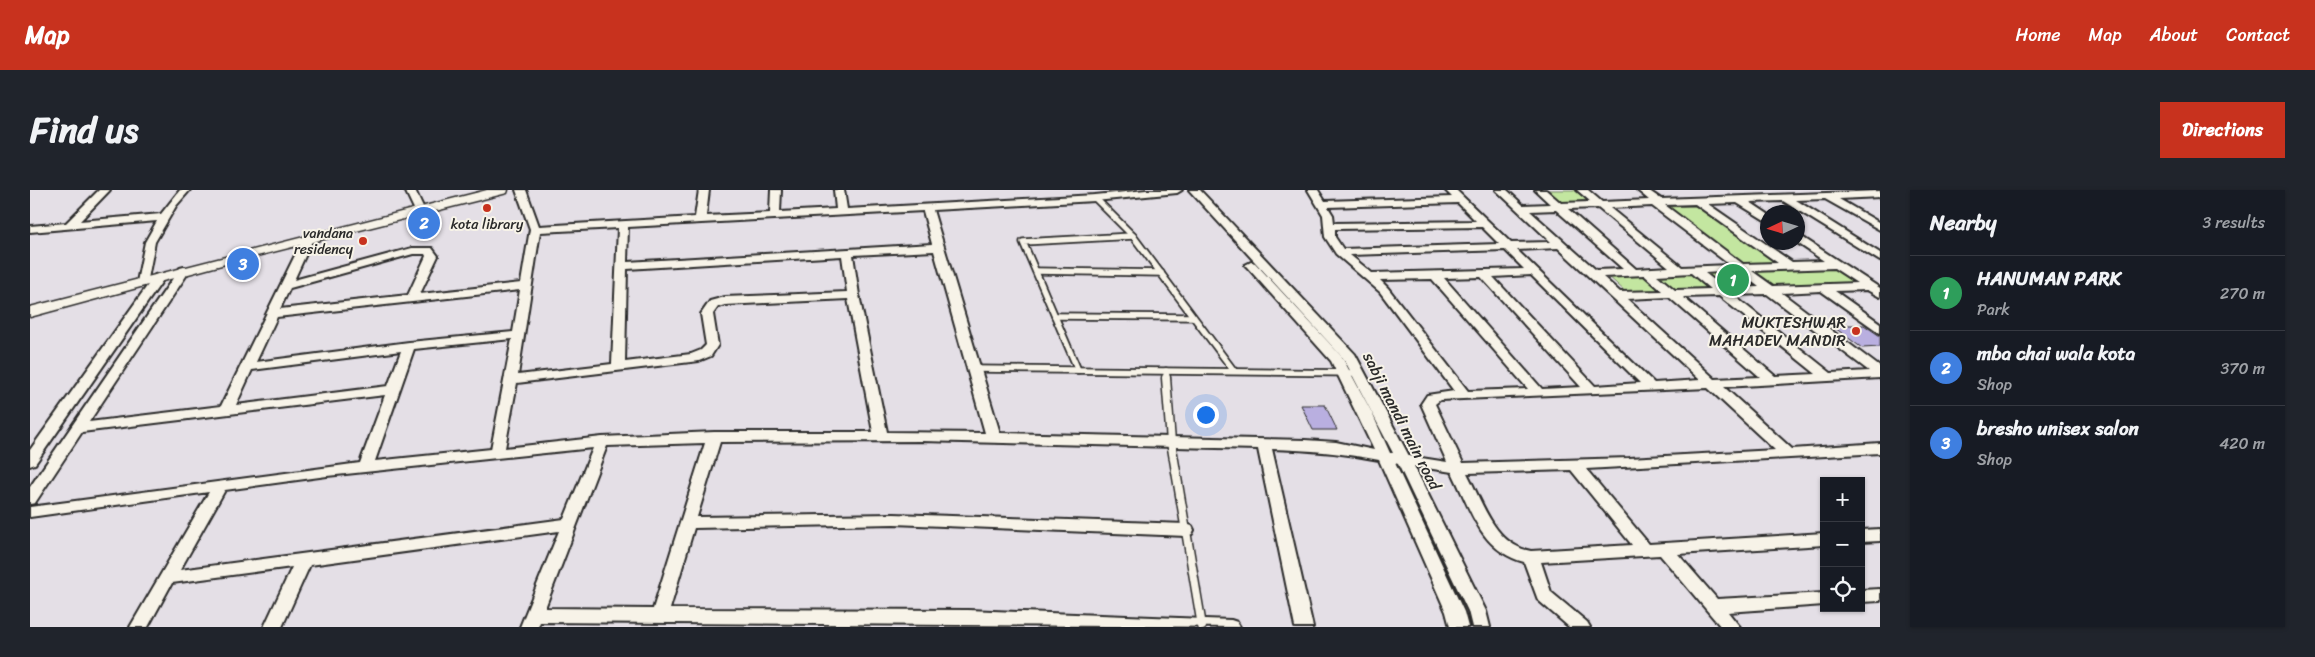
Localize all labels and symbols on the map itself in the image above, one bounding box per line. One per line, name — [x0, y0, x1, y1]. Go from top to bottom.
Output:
marker: kota library — [481, 202, 493, 214]
pin: 2 — [408, 204, 440, 242]
north arrow — [1760, 205, 1805, 250]
place label: kota library — [451, 212, 524, 237]
place label: vandana residency — [294, 221, 354, 262]
marker: vandana residency — [357, 235, 369, 247]
pin: 3 — [227, 245, 259, 283]
pin: 1 — [1717, 261, 1749, 299]
place label: MUKTESHWAR MAHADEV MANDIR — [1709, 308, 1846, 355]
marker: MUKTESHWAR MAHADEV MANDIR — [1850, 325, 1862, 337]
street label: sabji mandi main road — [1354, 346, 1450, 497]
your location — [1193, 402, 1219, 428]

